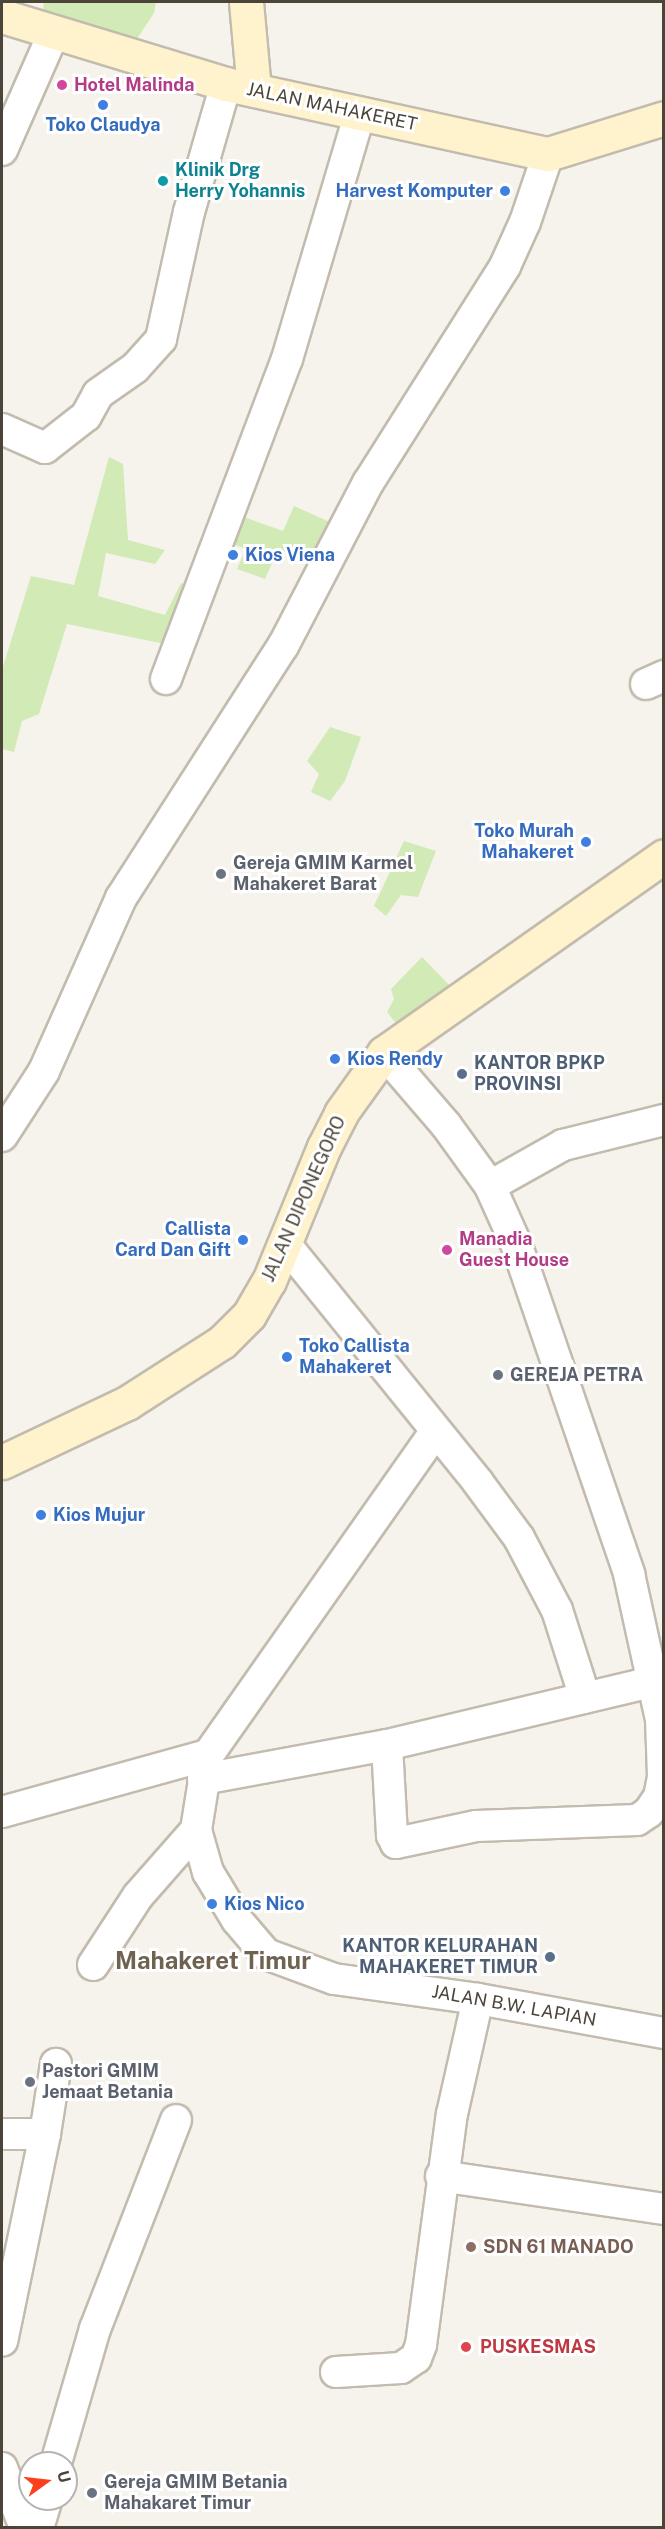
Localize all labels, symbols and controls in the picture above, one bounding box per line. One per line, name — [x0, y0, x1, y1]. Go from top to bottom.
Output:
place label: Hotel Malinda — [74, 74, 194, 96]
marker: Hotel Malinda — [55, 78, 69, 92]
street label: JALAN MAHAKERET — [245, 78, 419, 136]
marker: Toko Claudya — [96, 98, 110, 112]
place label: Toko Claudya — [45, 114, 161, 136]
place label: Klinik Drg Herry Yohannis — [175, 160, 305, 202]
marker: Klinik Drg Herry Yohannis — [156, 174, 170, 188]
place label: Harvest Komputer — [336, 180, 493, 202]
marker: Harvest Komputer — [498, 184, 512, 198]
place label: Kios Viena — [245, 544, 335, 566]
marker: Kios Viena — [226, 548, 240, 562]
place label: Toko Murah Mahakeret — [474, 821, 574, 864]
marker: Toko Murah Mahakeret — [579, 835, 593, 849]
place label: Gereja GMIM Karmel Mahakeret Barat — [233, 853, 413, 896]
marker: Gereja GMIM Karmel Mahakeret Barat — [214, 867, 228, 881]
place label: Kios Rendy — [347, 1048, 443, 1070]
marker: Kios Rendy — [328, 1052, 342, 1066]
place label: KANTOR BPKP PROVINSI — [474, 1053, 605, 1096]
marker: KANTOR BPKP PROVINSI — [455, 1067, 469, 1081]
street label: JALAN DIPONEGORO — [258, 1113, 350, 1285]
place label: Callista Card Dan Gift — [115, 1219, 231, 1262]
place label: Manadia Guest House — [459, 1229, 569, 1272]
marker: Callista Card Dan Gift — [236, 1233, 250, 1247]
marker: Manadia Guest House — [440, 1243, 454, 1257]
place label: Toko Callista Mahakeret — [299, 1336, 410, 1378]
marker: Toko Callista Mahakeret — [280, 1350, 294, 1364]
place label: GEREJA PETRA — [510, 1364, 643, 1386]
marker: GEREJA PETRA — [491, 1368, 505, 1382]
place label: Kios Mujur — [53, 1504, 145, 1526]
marker: Kios Mujur — [34, 1508, 48, 1522]
place label: Kios Nico — [224, 1893, 305, 1915]
marker: Kios Nico — [205, 1897, 219, 1911]
place label: KANTOR KELURAHAN MAHAKERET TIMUR — [342, 1936, 538, 1978]
district label: Mahakeret Timur — [115, 1947, 311, 1975]
marker: KANTOR KELURAHAN MAHAKERET TIMUR — [543, 1950, 557, 1964]
street label: JALAN B.W. LAPIAN — [430, 1981, 598, 2031]
place label: Pastori GMIM Jemaat Betania — [42, 2061, 173, 2104]
marker: Pastori GMIM Jemaat Betania — [23, 2075, 37, 2089]
place label: SDN 61 MANADO — [483, 2236, 634, 2258]
marker: SDN 61 MANADO — [464, 2240, 478, 2254]
place label: PUSKESMAS — [480, 2336, 596, 2358]
marker: PUSKESMAS — [457, 2338, 475, 2356]
north arrow — [18, 2451, 78, 2511]
text: U — [53, 2469, 75, 2485]
place label: Gereja GMIM Betania Mahakaret Timur — [104, 2472, 287, 2514]
marker: Gereja GMIM Betania Mahakaret Timur — [85, 2486, 99, 2500]

